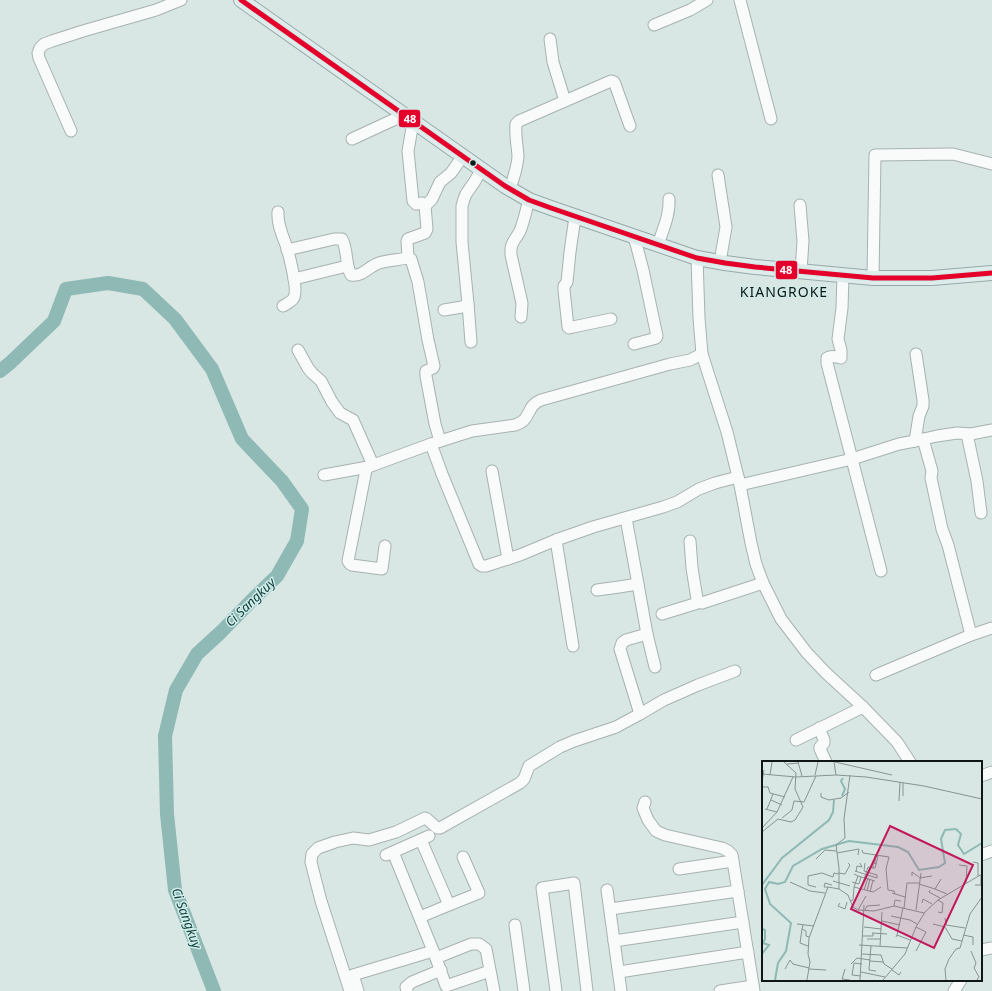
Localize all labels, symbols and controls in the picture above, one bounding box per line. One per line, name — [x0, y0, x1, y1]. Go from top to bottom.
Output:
line badge: 48 — [398, 109, 421, 128]
text: 48 — [404, 111, 416, 126]
unlabelled marker — [468, 158, 478, 168]
line badge: 48 — [775, 260, 798, 280]
text: 48 — [780, 262, 792, 277]
district label: KIANGROKE — [740, 282, 828, 301]
water label: Ci Sangkuy — [221, 573, 280, 630]
inset map — [762, 761, 982, 981]
water label: Ci Sangkuy — [168, 885, 207, 952]

